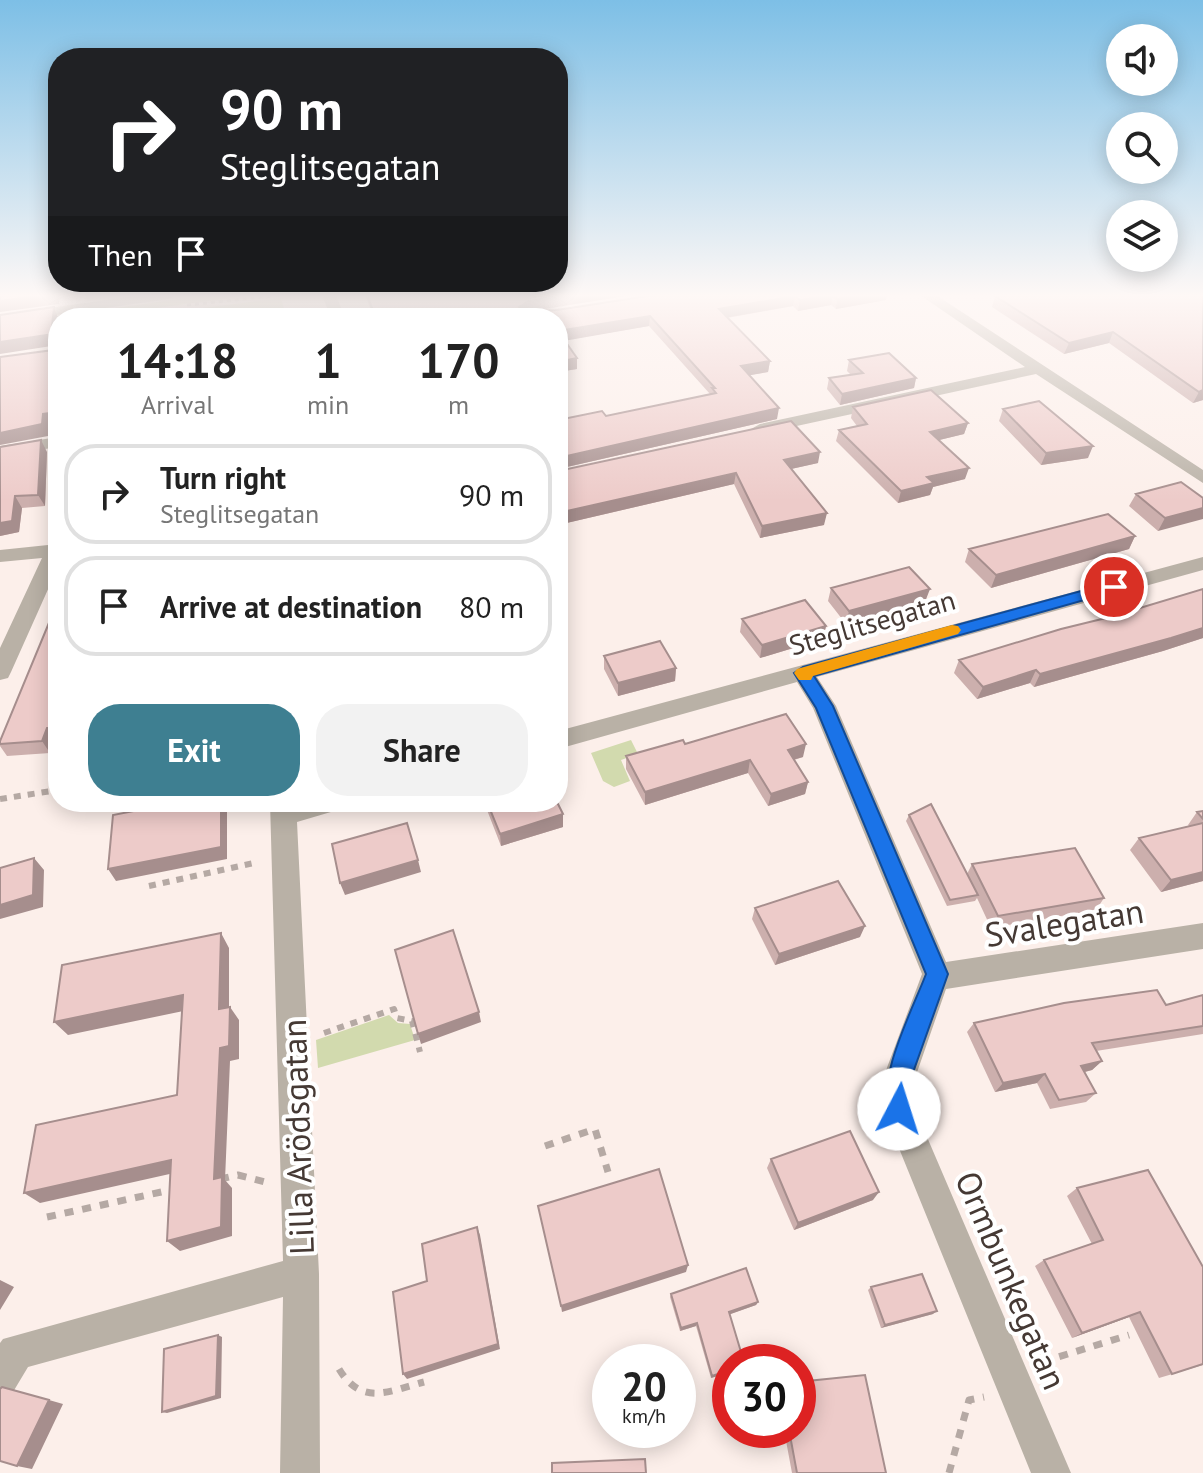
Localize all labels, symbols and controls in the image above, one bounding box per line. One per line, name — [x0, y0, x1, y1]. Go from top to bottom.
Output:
map controls — [1106, 24, 1178, 272]
button: sound — [1106, 24, 1178, 96]
text: 90 m — [220, 73, 343, 145]
icon: right — [88, 80, 192, 184]
button: search — [1106, 112, 1178, 184]
text: Steglitsegatan — [220, 143, 441, 190]
button: layers — [1106, 200, 1178, 272]
icon: arrive — [169, 232, 213, 276]
text: Then — [88, 235, 153, 274]
text: 14:18 — [117, 329, 238, 391]
text: 1 — [314, 329, 342, 391]
text: 170 — [418, 329, 499, 391]
text: Arrival — [141, 388, 214, 421]
text: min — [307, 388, 349, 421]
text: m — [448, 388, 469, 421]
text: Turn right — [160, 458, 286, 497]
icon: right — [92, 472, 136, 516]
text: 90 m — [459, 475, 524, 514]
text: Steglitsegatan — [160, 497, 319, 530]
pin — [1080, 553, 1148, 621]
icon: arrive — [1092, 565, 1136, 609]
street label: Steglitsegatan — [784, 581, 960, 663]
icon: arrive — [92, 584, 136, 628]
text: Arrive at destination — [160, 587, 422, 626]
text: 80 m — [459, 587, 524, 626]
button: Exit — [88, 704, 300, 796]
button: Share — [316, 704, 528, 796]
street label: Svalegatan — [981, 888, 1147, 956]
street label: Lilla Arödsgatan — [271, 1018, 323, 1256]
position arrow — [857, 1067, 941, 1151]
street label: Ormbunkegatan — [946, 1164, 1078, 1396]
speed limit sign: 30 — [712, 1344, 816, 1448]
text: 20 — [621, 1360, 667, 1412]
text: km/h — [622, 1403, 666, 1429]

